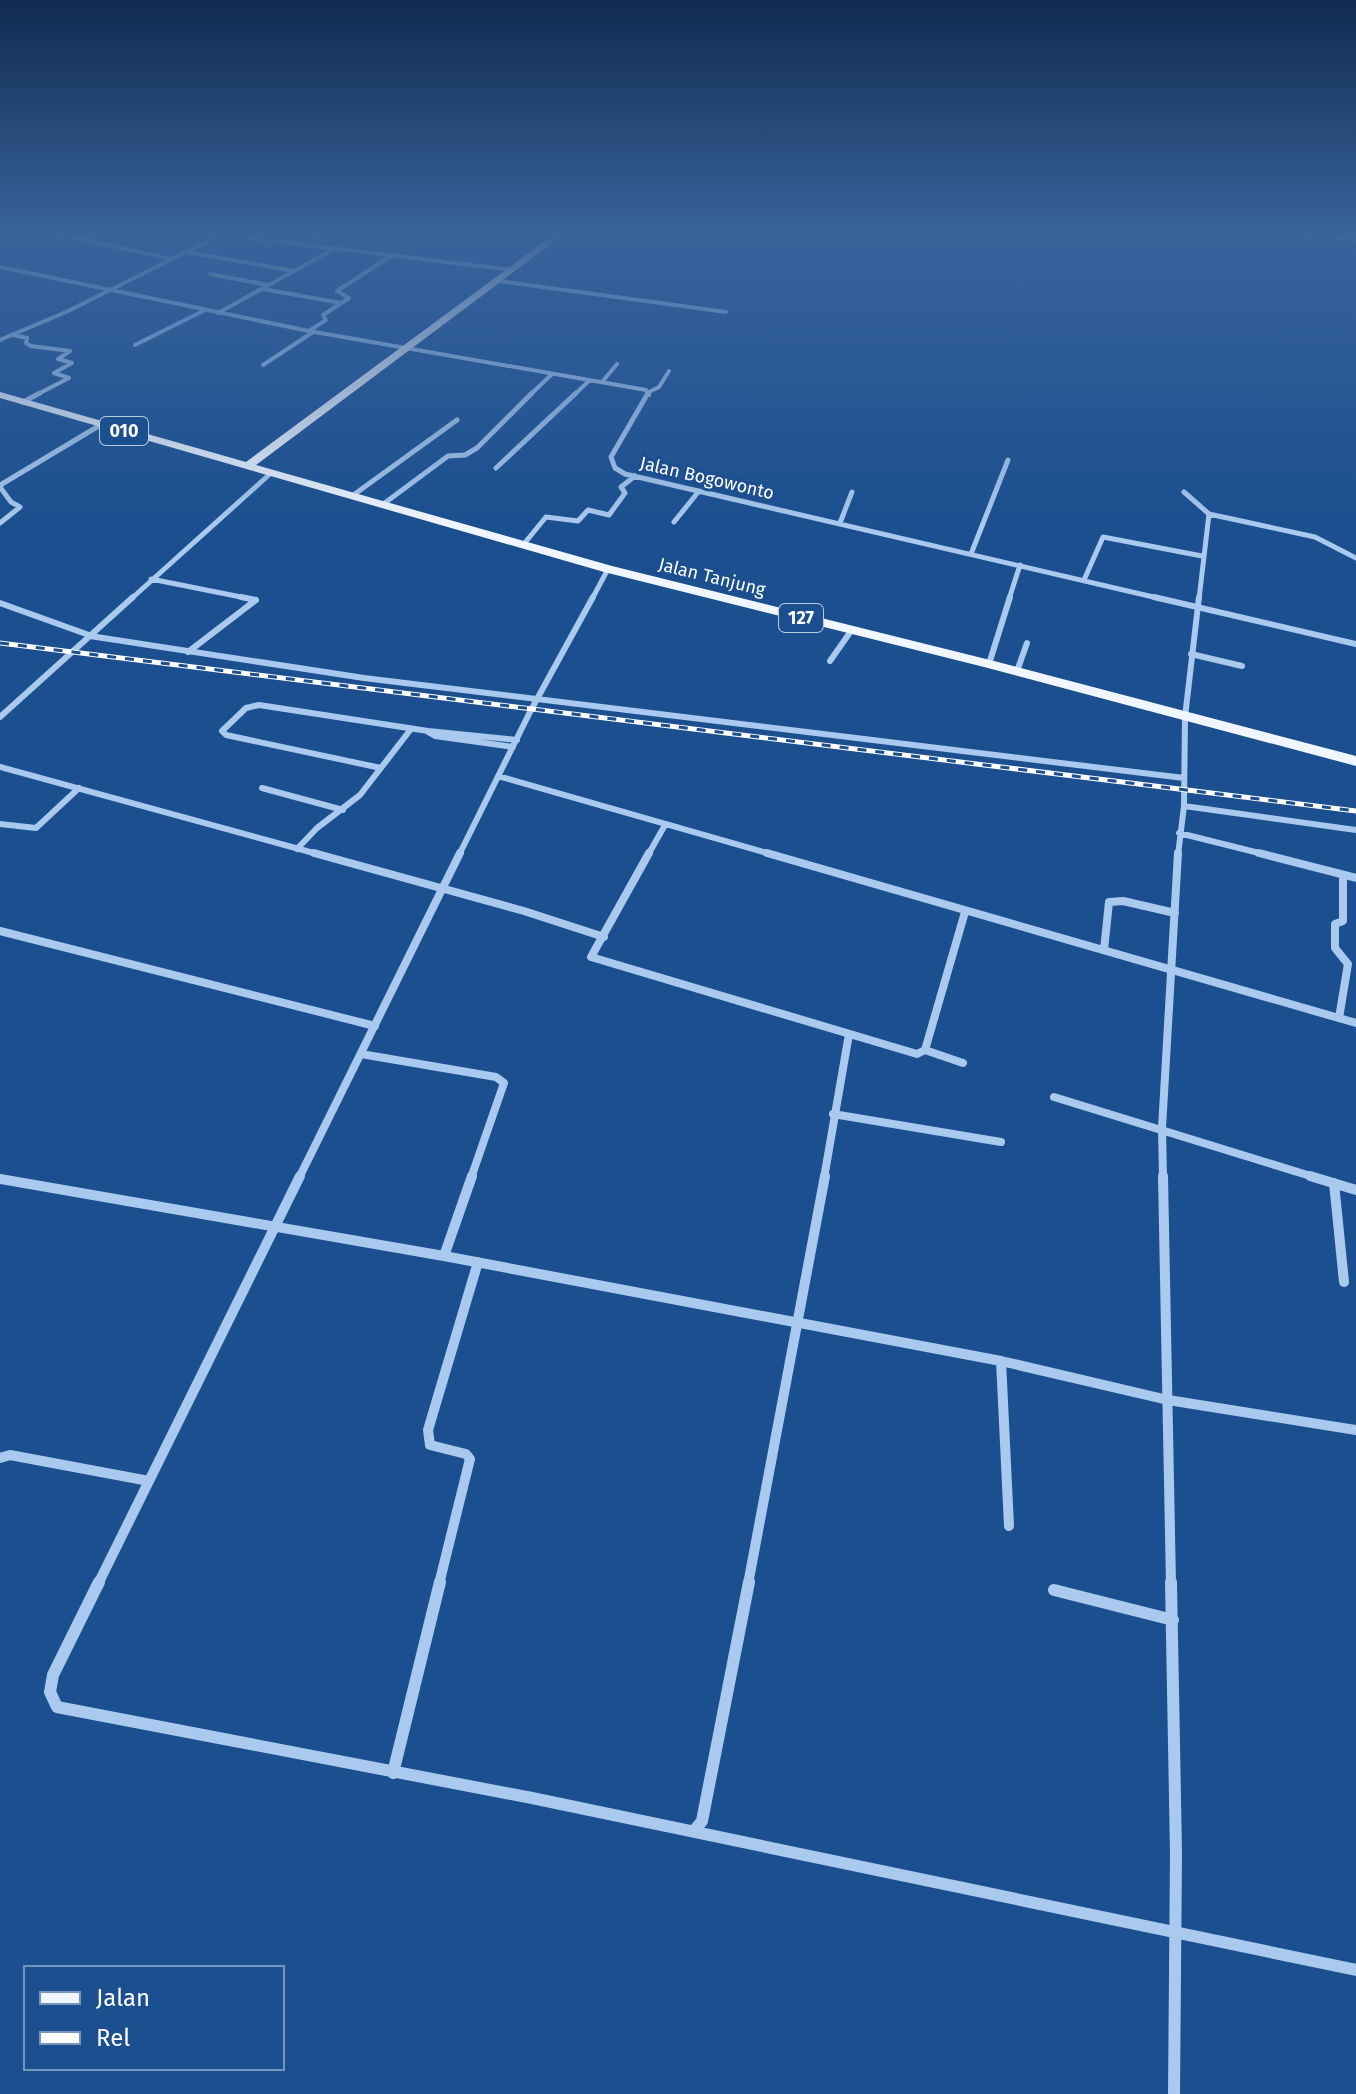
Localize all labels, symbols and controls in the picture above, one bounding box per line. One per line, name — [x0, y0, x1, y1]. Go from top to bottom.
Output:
road number: 010 — [100, 417, 148, 445]
street label: Jalan Bogowonto — [638, 452, 776, 504]
street label: Jalan Tanjung — [656, 553, 768, 601]
road number: 127 — [779, 604, 823, 632]
legend — [24, 1966, 284, 2070]
text: Jalan — [96, 1984, 150, 2012]
text: Rel — [96, 2024, 130, 2052]

